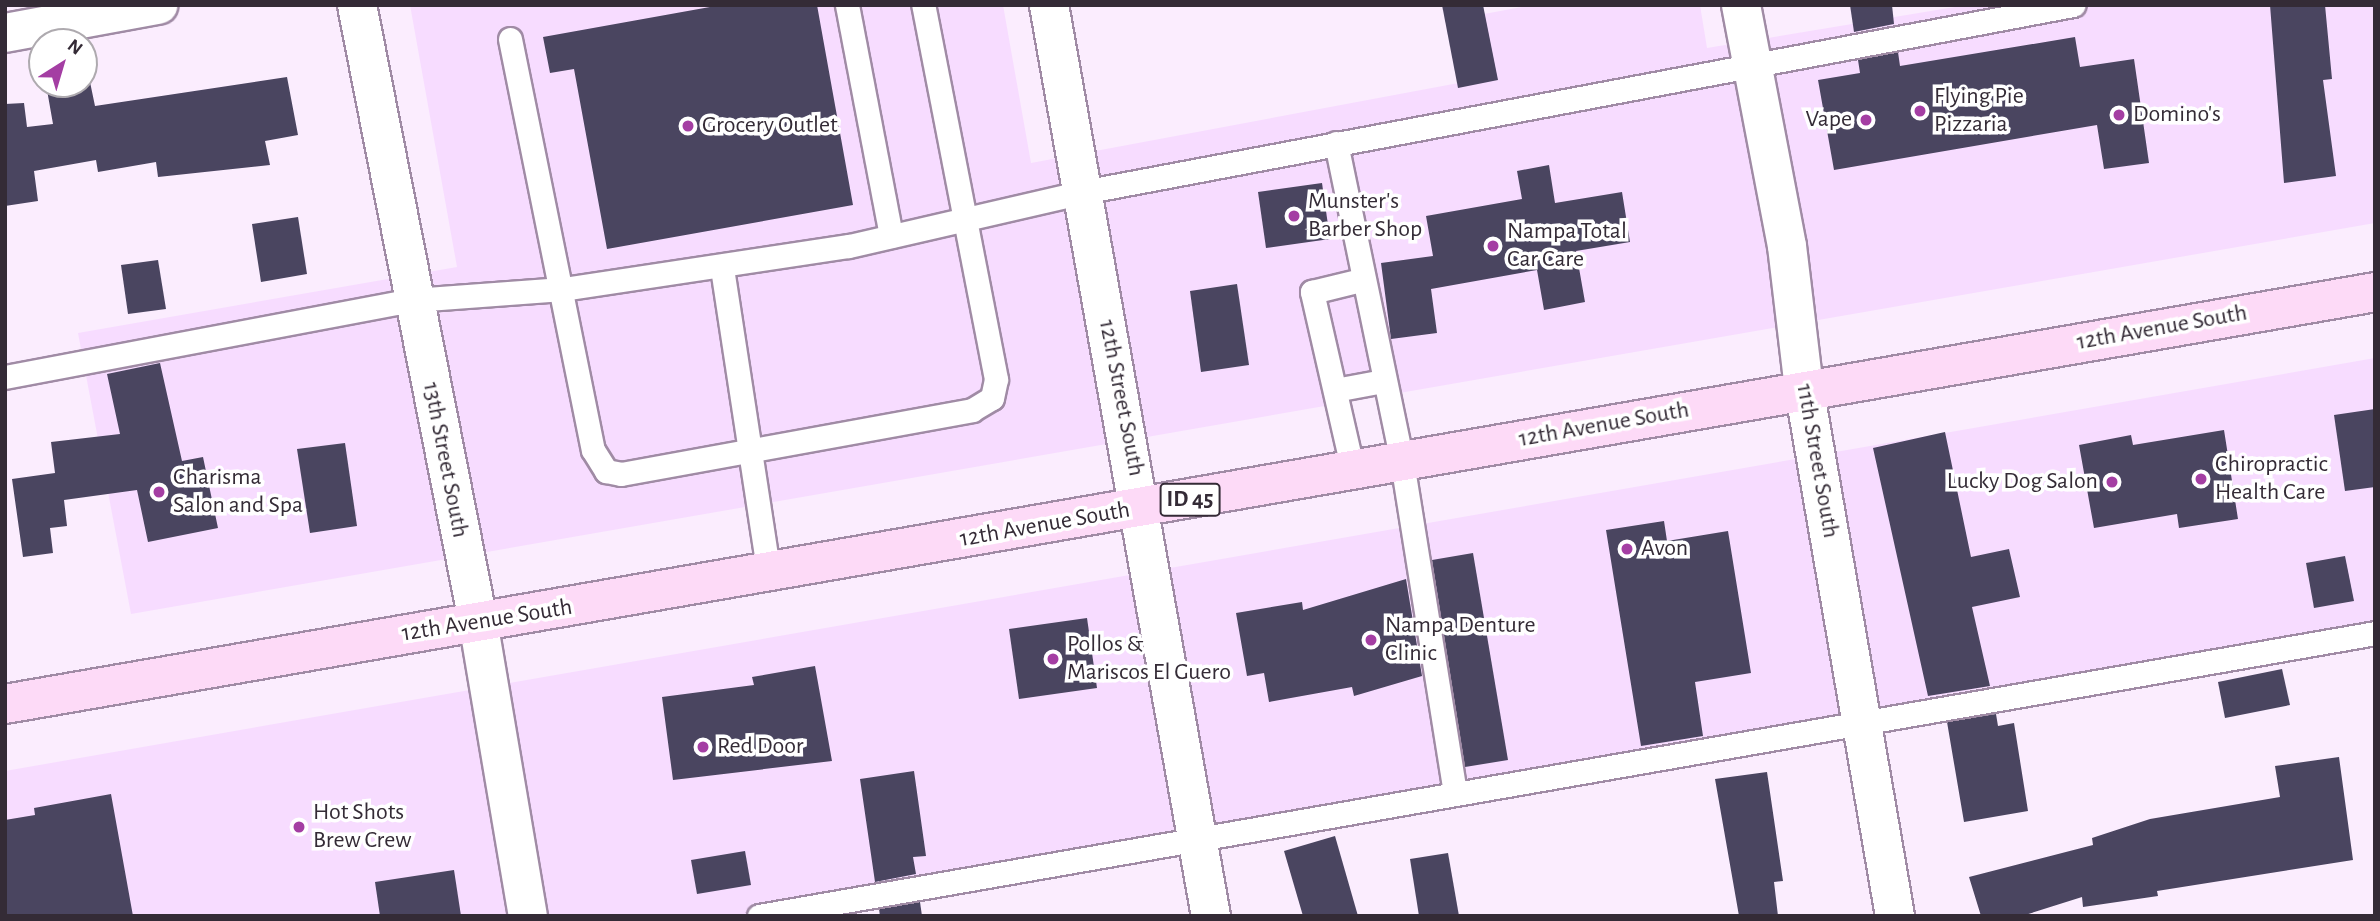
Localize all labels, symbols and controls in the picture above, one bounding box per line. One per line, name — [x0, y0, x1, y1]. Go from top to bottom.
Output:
north arrow — [28, 28, 98, 98]
text: N — [64, 36, 86, 59]
place label: Flying Pie Pizzaria — [1934, 83, 2024, 139]
place label: Domino's — [2133, 101, 2221, 129]
marker: Flying Pie Pizzaria — [1912, 103, 1928, 119]
place label: Vape — [1805, 106, 1852, 134]
marker: Domino's — [2111, 107, 2127, 123]
place label: Grocery Outlet — [702, 112, 838, 140]
marker: Vape — [1858, 112, 1874, 128]
marker: Grocery Outlet — [680, 118, 696, 134]
place label: Munster's Barber Shop — [1308, 188, 1422, 244]
marker: Munster's Barber Shop — [1286, 208, 1302, 224]
place label: Nampa Total Car Care — [1507, 218, 1627, 274]
marker: Nampa Total Car Care — [1485, 238, 1501, 254]
street label: 12th Avenue South — [2075, 299, 2249, 357]
street label: 12th Street South — [1092, 317, 1150, 479]
street label: 13th Street South — [416, 380, 474, 540]
street label: 11th Street South — [1789, 382, 1845, 540]
street label: 12th Avenue South — [1517, 396, 1691, 454]
place label: Chiropractic Health Care — [2215, 451, 2328, 507]
place label: Charisma Salon and Spa — [173, 464, 303, 520]
place label: Lucky Dog Salon — [1947, 468, 2098, 496]
marker: Chiropractic Health Care — [2193, 471, 2209, 487]
marker: Lucky Dog Salon — [2104, 474, 2120, 490]
road number: ID 45 — [1158, 480, 1222, 520]
marker: Charisma Salon and Spa — [151, 484, 167, 500]
street label: 12th Avenue South — [958, 496, 1132, 554]
place label: Avon — [1641, 535, 1688, 563]
marker: Avon — [1619, 541, 1635, 557]
street label: 12th Avenue South — [400, 593, 574, 649]
place label: Nampa Denture Clinic — [1385, 612, 1536, 668]
place label: Pollos & Mariscos El Guero — [1067, 631, 1231, 687]
marker: Nampa Denture Clinic — [1363, 632, 1379, 648]
marker: Pollos & Mariscos El Guero — [1045, 651, 1061, 667]
place label: Red Door — [717, 733, 803, 761]
marker: Red Door — [695, 739, 711, 755]
place label: Hot Shots Brew Crew — [313, 799, 412, 855]
marker: Hot Shots Brew Crew — [291, 819, 307, 835]

